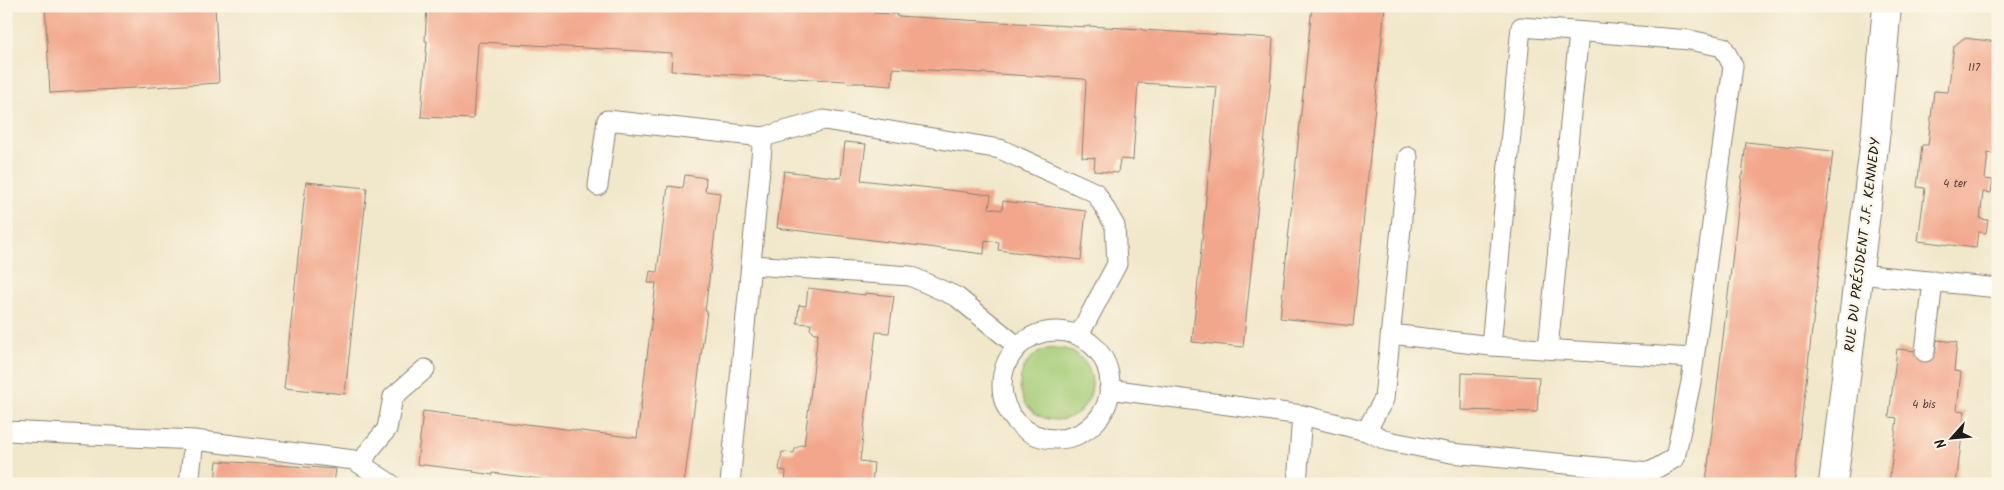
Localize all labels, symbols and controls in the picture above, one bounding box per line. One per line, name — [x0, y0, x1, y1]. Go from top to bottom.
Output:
house number: 117 — [1968, 59, 1981, 77]
street label: RUE DU PRÉSIDENT J.F. KENNEDY — [1839, 136, 1887, 353]
house number: 4 ter — [1943, 175, 1968, 193]
house number: 4 bis — [1912, 396, 1936, 414]
north arrow — [1926, 412, 1976, 462]
text: N — [1929, 434, 1953, 452]

